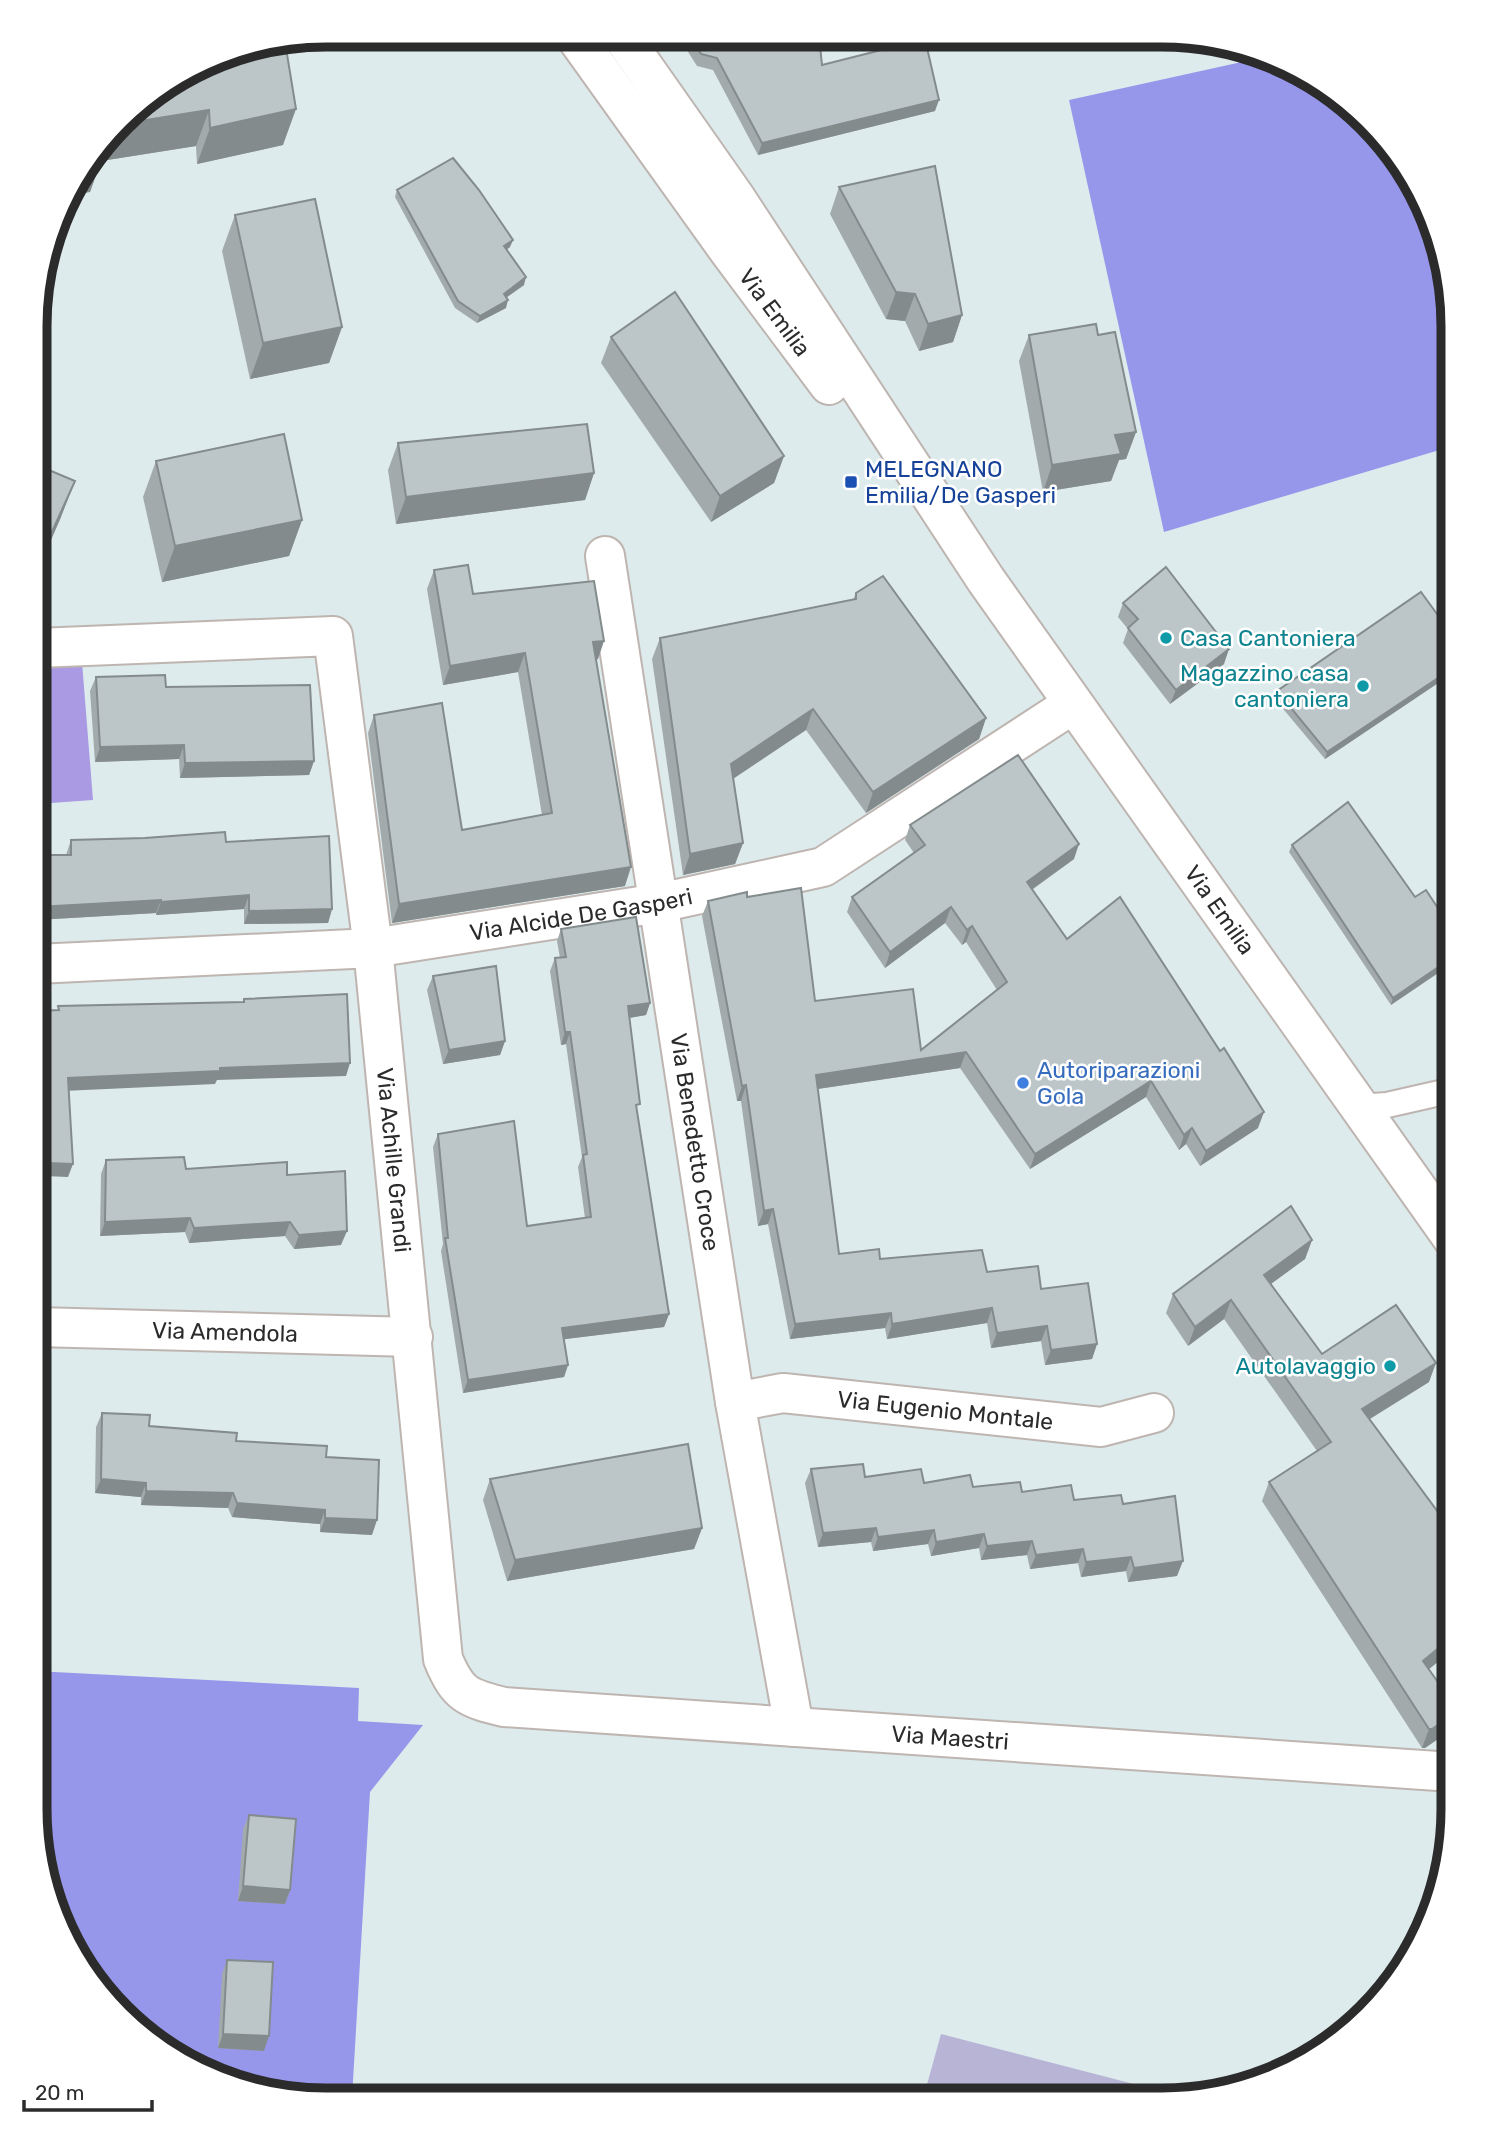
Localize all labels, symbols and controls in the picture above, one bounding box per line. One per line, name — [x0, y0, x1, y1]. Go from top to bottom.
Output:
street label: Via Emilia — [733, 263, 817, 362]
place label: MELEGNANO Emilia/De Gasperi — [865, 455, 1056, 509]
marker: MELEGNANO Emilia/De Gasperi — [843, 474, 859, 490]
place label: Casa Cantoniera — [1180, 624, 1356, 652]
marker: Casa Cantoniera — [1158, 630, 1174, 646]
place label: Magazzino casa cantoniera — [1180, 659, 1349, 713]
marker: Magazzino casa cantoniera — [1355, 678, 1371, 694]
street label: Via Emilia — [1179, 860, 1261, 960]
street label: Via Alcide De Gasperi — [468, 882, 695, 947]
street label: Via Benedetto Croce — [665, 1031, 726, 1253]
place label: Autoriparazioni Gola — [1037, 1056, 1200, 1110]
street label: Via Achille Grandi — [371, 1066, 417, 1254]
marker: Autoriparazioni Gola — [1015, 1075, 1031, 1091]
street label: Via Amendola — [151, 1316, 298, 1348]
place label: Autolavaggio — [1235, 1352, 1376, 1380]
marker: Autolavaggio — [1382, 1358, 1398, 1374]
street label: Via Eugenio Montale — [836, 1385, 1055, 1436]
street label: Via Maestri — [890, 1720, 1010, 1756]
scale bar — [24, 2068, 152, 2112]
text: 20 m — [35, 2080, 84, 2105]

